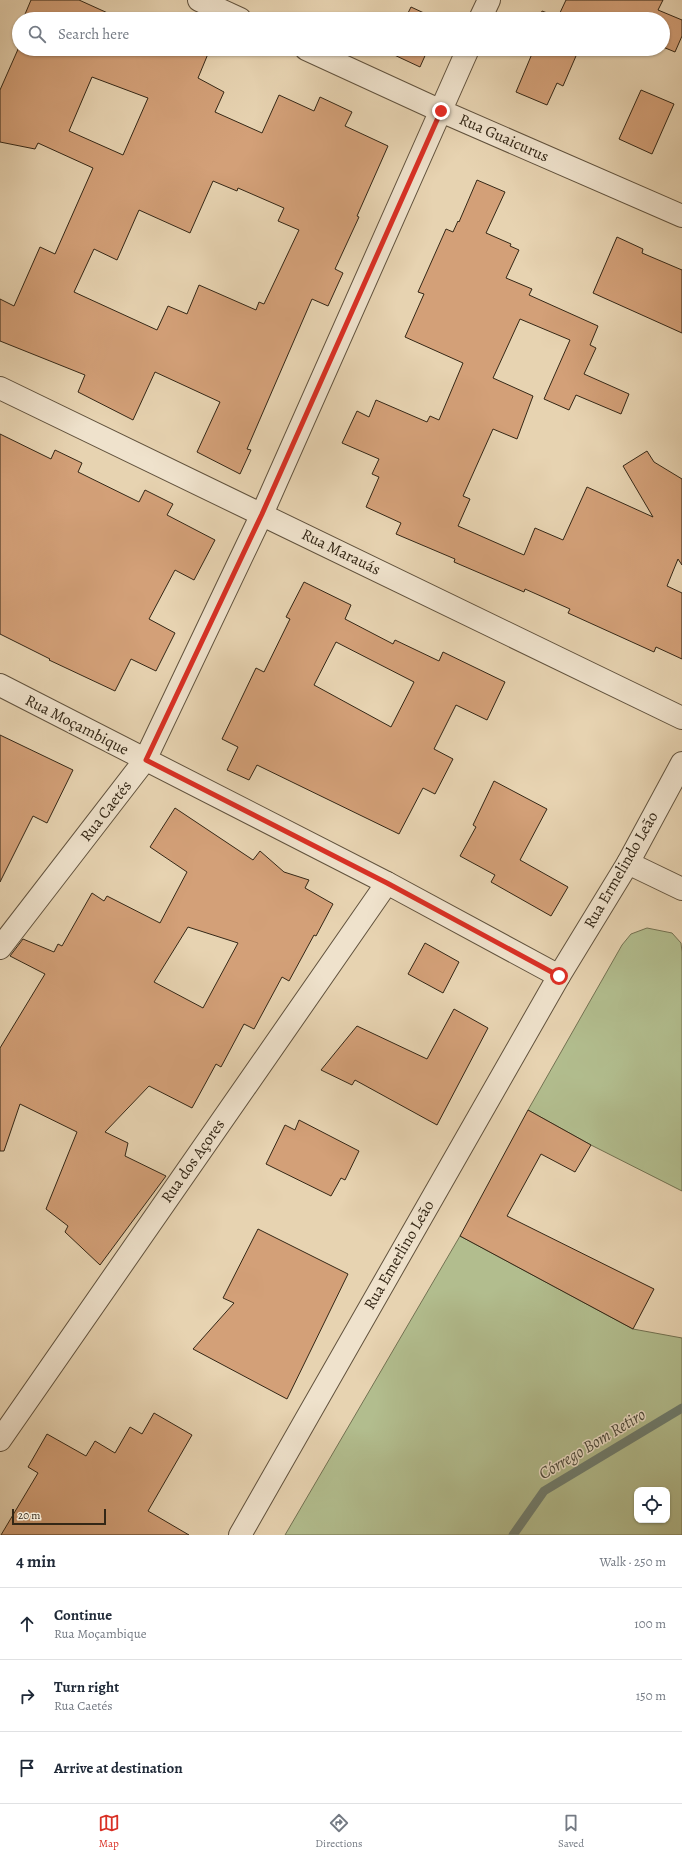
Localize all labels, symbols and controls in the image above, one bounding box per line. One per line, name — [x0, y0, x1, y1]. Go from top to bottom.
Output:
search box — [12, 12, 670, 56]
icon: search — [26, 23, 48, 45]
text: Search here — [58, 24, 129, 44]
route end — [432, 102, 450, 120]
street label: Rua Guaicurus — [456, 108, 552, 168]
street label: Rua Marauás — [298, 523, 384, 581]
street label: Rua Moçambique — [21, 689, 133, 761]
street label: Rua Caetés — [75, 776, 137, 846]
street label: Rua Ermelindo Leão — [579, 807, 663, 933]
route start — [550, 967, 568, 985]
street label: Rua dos Açores — [156, 1115, 230, 1207]
street label: Rua Emerlino Leão — [359, 1196, 439, 1314]
water label: Córrego Bom Retiro — [534, 1403, 650, 1485]
map controls — [634, 1487, 670, 1523]
button: locate — [634, 1487, 670, 1523]
scale bar — [12, 1507, 106, 1526]
text: 20 m — [18, 1508, 40, 1523]
text: 4 min — [16, 1550, 56, 1573]
text: Walk · 250 m — [599, 1553, 666, 1570]
text: Continue — [54, 1605, 112, 1625]
icon: ahead — [16, 1613, 38, 1635]
text: 100 m — [634, 1615, 666, 1632]
text: Rua Moçambique — [54, 1625, 147, 1642]
text: Turn right — [54, 1677, 119, 1697]
icon: right — [16, 1685, 38, 1707]
text: 150 m — [636, 1687, 666, 1704]
text: Rua Caetés — [54, 1697, 113, 1714]
icon: arrive — [16, 1757, 38, 1779]
text: Arrive at destination — [54, 1758, 183, 1778]
tab: Map — [98, 1812, 120, 1851]
tab: Directions — [315, 1812, 363, 1851]
tab: Saved — [558, 1812, 584, 1851]

